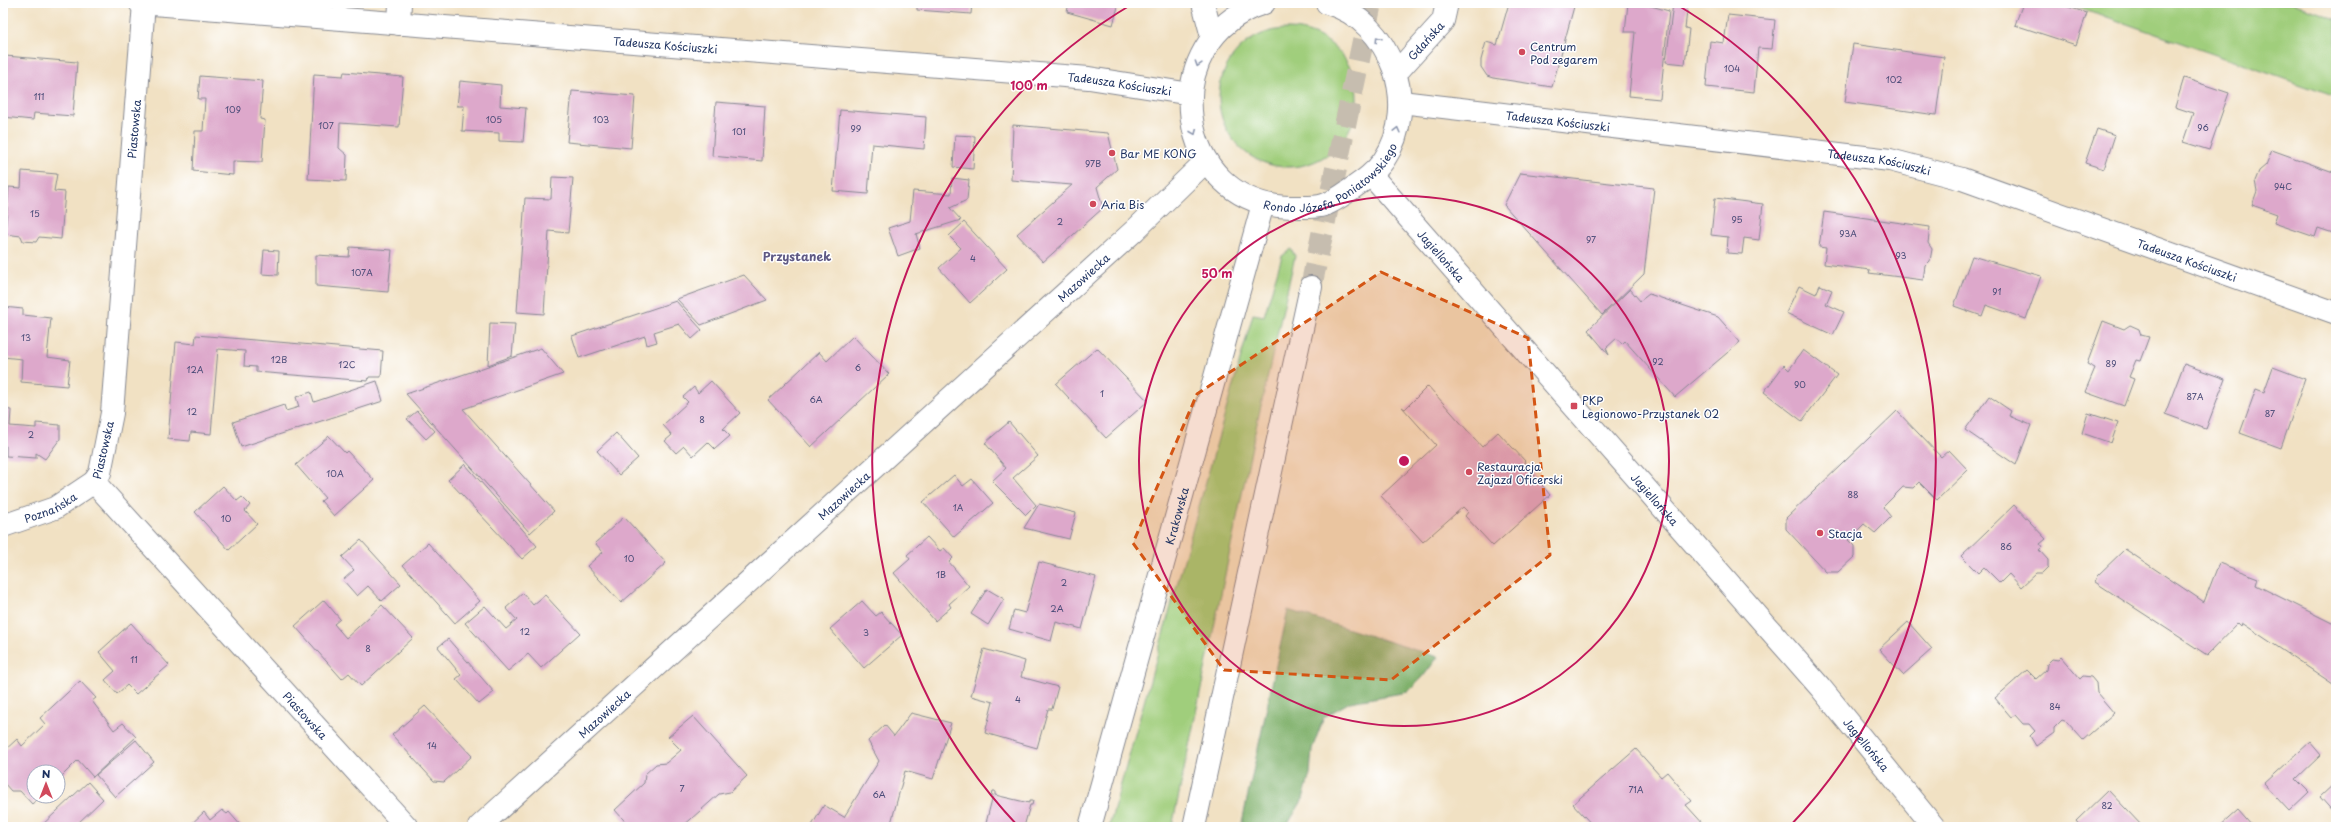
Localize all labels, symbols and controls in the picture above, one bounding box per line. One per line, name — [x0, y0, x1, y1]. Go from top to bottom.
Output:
street label: Gdańska — [1403, 17, 1448, 64]
street label: Tadeusza Kościuszki — [613, 32, 718, 57]
one-way arrow — [1375, 36, 1383, 43]
place label: Centrum Pod zegarem — [1530, 38, 1598, 68]
marker: Centrum Pod zegarem — [1517, 47, 1527, 57]
one-way arrow — [1194, 61, 1203, 68]
house number: 104 — [1724, 61, 1740, 75]
street label: Tadeusza Kościuszki — [1067, 68, 1173, 99]
house number: 102 — [1886, 72, 1902, 86]
text: 100 m — [1010, 76, 1048, 94]
house number: 111 — [34, 89, 44, 103]
street label: Piastowska — [123, 99, 145, 159]
house number: 109 — [225, 102, 241, 116]
street label: Tadeusza Kościuszki — [1505, 106, 1611, 135]
house number: 105 — [486, 112, 502, 126]
house number: 103 — [593, 112, 609, 126]
house number: 107 — [318, 118, 334, 132]
house number: 96 — [2197, 120, 2209, 134]
house number: 99 — [851, 121, 862, 135]
house number: 101 — [732, 124, 746, 138]
one-way arrow — [1392, 126, 1400, 133]
one-way arrow — [1190, 129, 1198, 136]
street label: Rondo Józefa Poniatowskiego — [1262, 140, 1401, 216]
street label: Tadeusza Kościuszki — [1827, 144, 1933, 179]
place label: Bar ME KONG — [1120, 145, 1197, 162]
marker: Bar ME KONG — [1107, 148, 1117, 158]
house number: 97B — [1085, 156, 1101, 170]
house number: 94C — [2274, 179, 2292, 193]
place label: Aria Bis — [1101, 196, 1144, 213]
marker: Aria Bis — [1088, 199, 1098, 209]
house number: 15 — [30, 206, 40, 220]
house number: 95 — [1731, 212, 1743, 226]
house number: 2 — [1057, 214, 1063, 228]
street label: Jagiellońska — [1414, 226, 1469, 285]
house number: 93A — [1839, 226, 1857, 240]
house number: 97 — [1586, 232, 1596, 246]
street label: Tadeusza Kościuszki — [2135, 234, 2239, 285]
district label: Przystanek — [763, 247, 831, 265]
house number: 93 — [1896, 248, 1907, 262]
street label: Mazowiecka — [1053, 249, 1113, 305]
house number: 4 — [970, 251, 976, 265]
text: 50 m — [1201, 264, 1233, 282]
house number: 107A — [351, 265, 373, 279]
house number: 91 — [1992, 284, 2002, 298]
house number: 13 — [21, 330, 31, 344]
house number: 12B — [271, 352, 287, 366]
house number: 92 — [1652, 354, 1664, 368]
house number: 89 — [2106, 356, 2116, 370]
house number: 12C — [338, 357, 356, 371]
house number: 6 — [855, 360, 861, 374]
house number: 12A — [186, 362, 204, 376]
house number: 90 — [1794, 377, 1806, 391]
house number: 1 — [1100, 386, 1104, 400]
house number: 87A — [2187, 389, 2204, 403]
house number: 6A — [809, 392, 823, 406]
place label: PKP Legionowo-Przystanek 02 — [1582, 392, 1720, 422]
marker: PKP Legionowo-Przystanek 02 — [1569, 401, 1579, 411]
house number: 12 — [187, 404, 197, 418]
house number: 87 — [2265, 406, 2275, 420]
house number: 8 — [699, 412, 705, 426]
street label: Piastowska — [88, 419, 118, 481]
house number: 2 — [28, 427, 34, 441]
centre of rings — [1397, 454, 1411, 468]
place label: Restauracja Zajazd Oficerski — [1477, 458, 1563, 488]
house number: 10A — [326, 466, 344, 480]
street label: Mazowiecka — [814, 467, 874, 523]
marker: Restauracja Zajazd Oficerski — [1464, 467, 1474, 477]
street label: Jagiellońska — [1627, 469, 1683, 529]
street label: Krakowska — [1160, 485, 1193, 546]
street label: Poznańska — [22, 487, 80, 527]
house number: 88 — [1847, 487, 1859, 501]
house number: 1A — [953, 500, 964, 514]
house number: 10 — [221, 511, 232, 525]
place label: Stacja — [1828, 525, 1863, 542]
marker: Stacja — [1815, 528, 1825, 538]
house number: 86 — [2000, 539, 2012, 553]
house number: 10 — [624, 551, 635, 565]
house number: 1B — [936, 567, 946, 581]
house number: 2 — [1061, 575, 1067, 589]
house number: 2A — [1050, 601, 1064, 615]
house number: 12 — [520, 624, 530, 638]
house number: 3 — [863, 625, 869, 639]
house number: 8 — [365, 641, 371, 655]
house number: 11 — [130, 652, 138, 666]
street label: Mazowiecka — [574, 685, 634, 742]
street label: Piastowska — [279, 687, 332, 743]
house number: 4 — [1015, 692, 1021, 706]
house number: 84 — [2049, 699, 2061, 713]
street label: Jagiellońska — [1840, 714, 1894, 775]
house number: 14 — [427, 738, 437, 752]
north arrow — [26, 764, 66, 804]
text: N — [42, 765, 51, 782]
house number: 7 — [679, 781, 685, 795]
house number: 71A — [1628, 782, 1644, 796]
house number: 6A — [872, 787, 886, 801]
house number: 82 — [2101, 798, 2113, 812]

